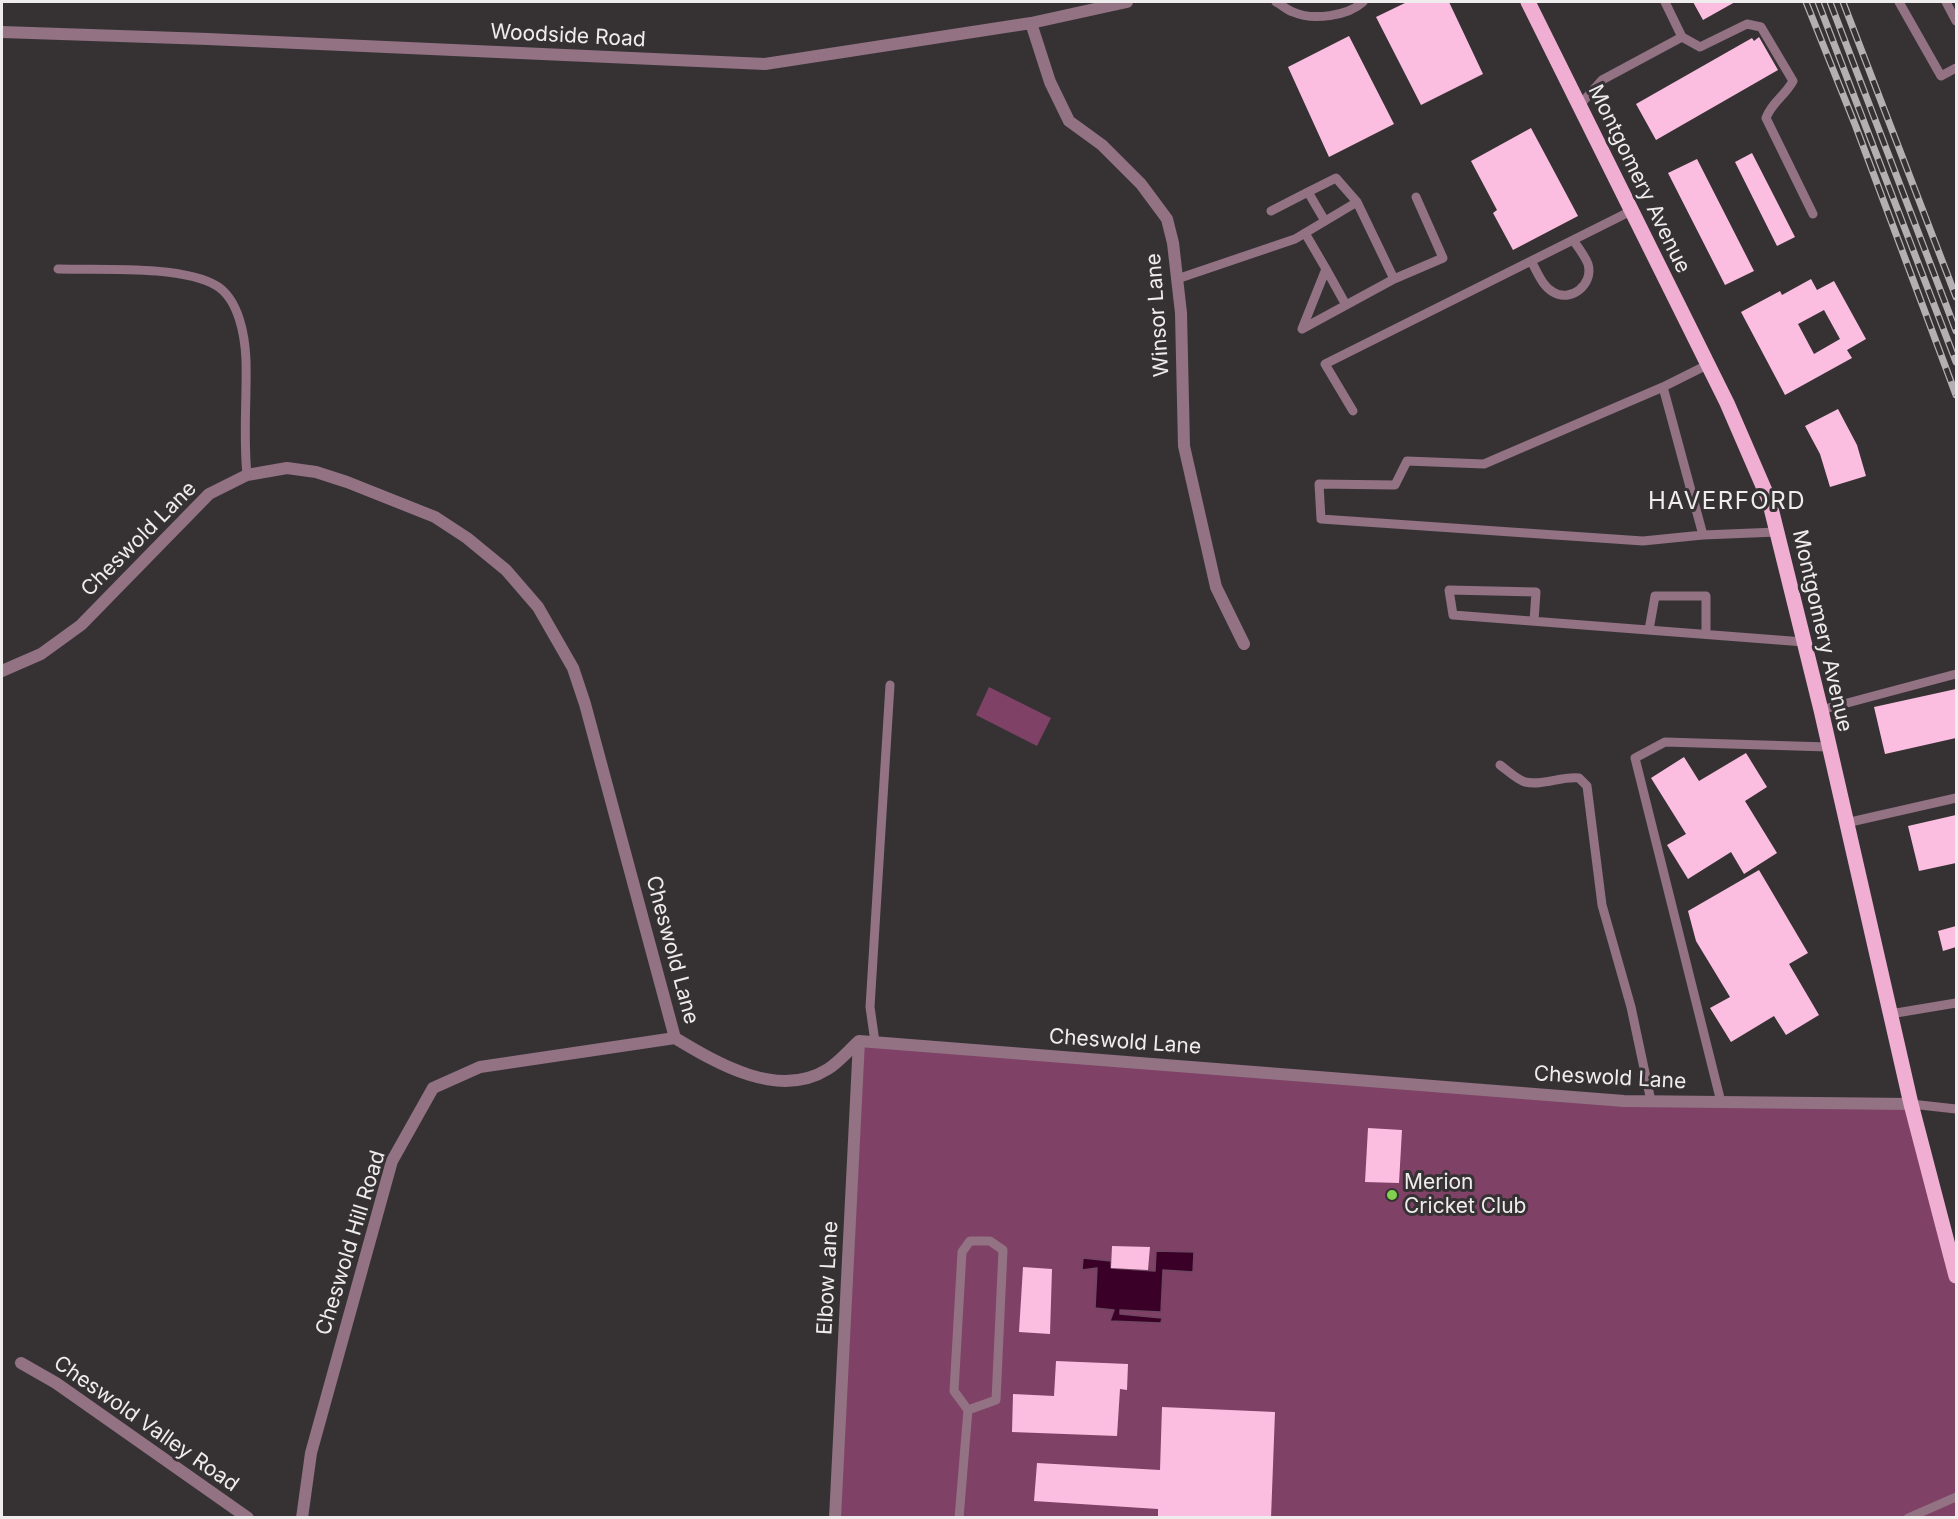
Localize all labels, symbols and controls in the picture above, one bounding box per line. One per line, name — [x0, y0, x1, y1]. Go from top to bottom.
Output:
street label: Woodside Road — [490, 19, 646, 53]
street label: Montgomery Avenue — [1582, 81, 1696, 277]
street label: Winsor Lane — [1141, 252, 1175, 378]
street label: Cheswold Lane — [76, 476, 202, 602]
district label: HAVERFORD — [1648, 488, 1806, 516]
street label: Montgomery Avenue — [1787, 528, 1857, 734]
street label: Cheswold Lane — [640, 873, 704, 1027]
street label: Cheswold Lane — [1048, 1024, 1202, 1060]
street label: Cheswold Lane — [1533, 1061, 1687, 1095]
street label: Cheswold Hill Road — [311, 1148, 391, 1338]
place label: Merion Cricket Club — [1404, 1170, 1526, 1220]
marker: Merion Cricket Club — [1385, 1188, 1399, 1202]
street label: Elbow Lane — [812, 1220, 844, 1336]
street label: Cheswold Valley Road — [49, 1351, 243, 1497]

